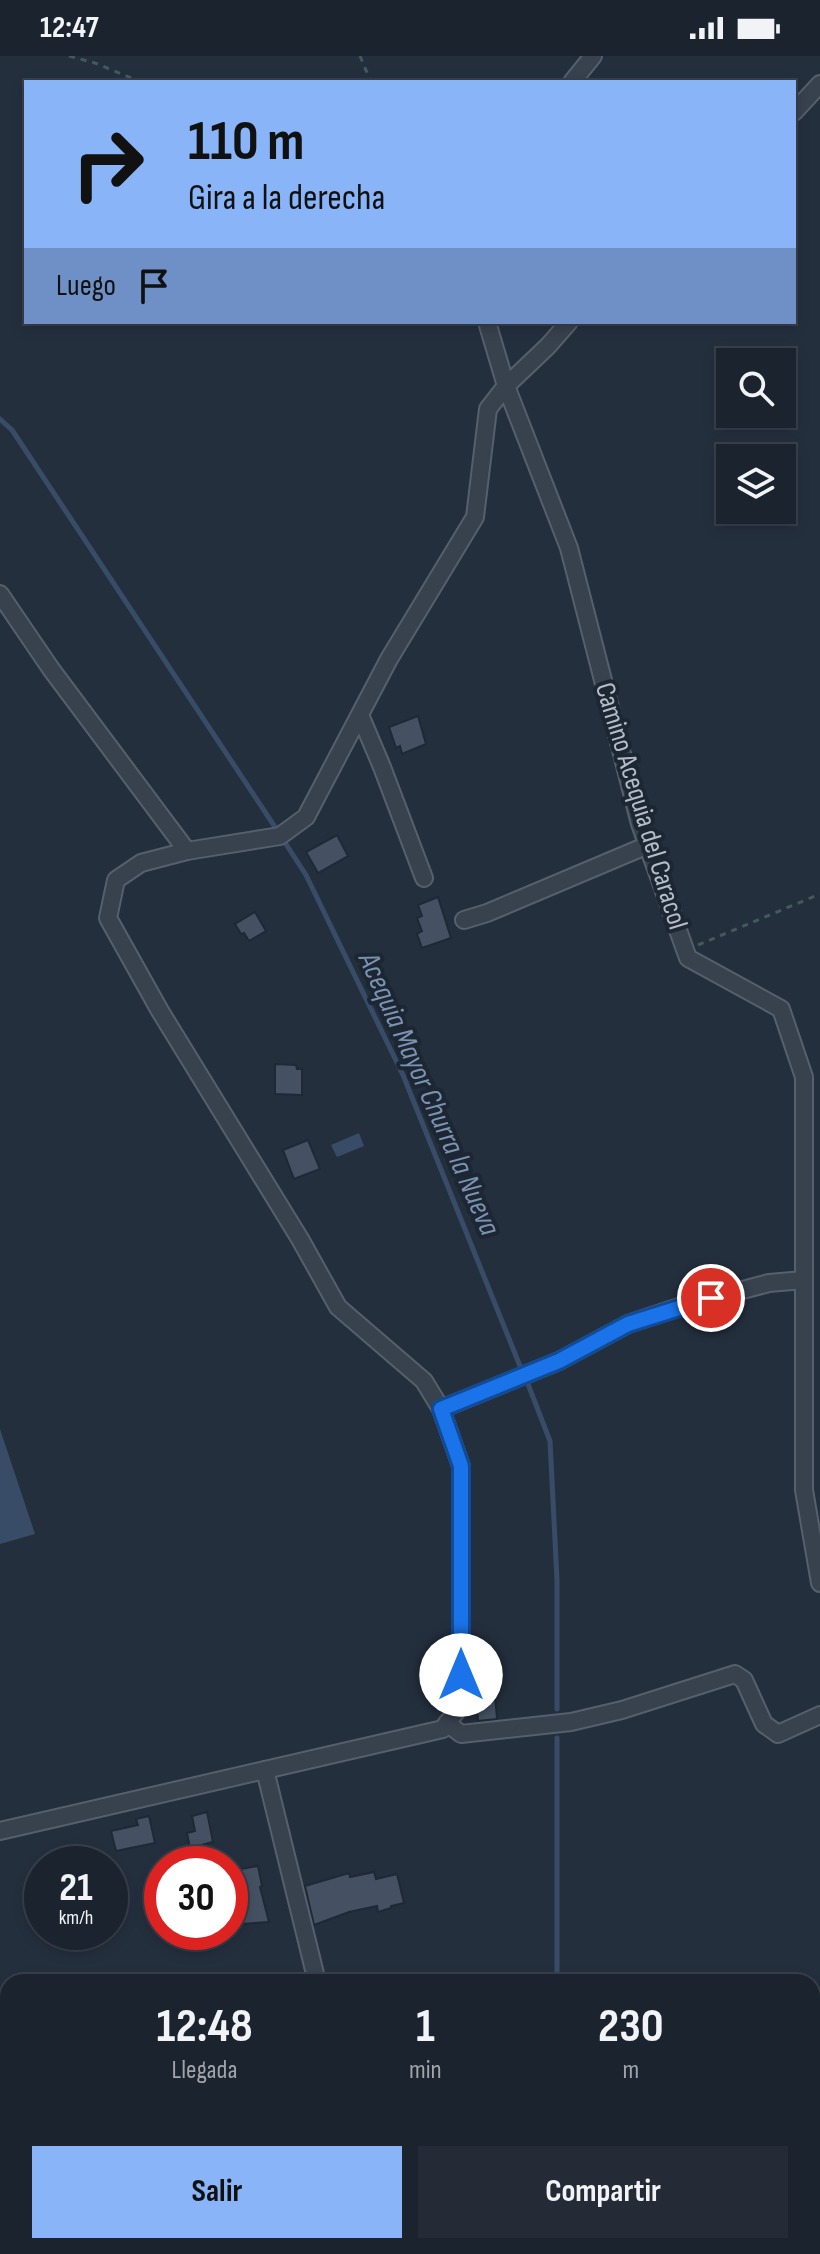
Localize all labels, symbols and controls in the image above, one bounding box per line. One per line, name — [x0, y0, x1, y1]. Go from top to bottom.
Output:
text: 12:47 — [40, 10, 99, 46]
text: 110 m — [188, 109, 304, 176]
icon: right — [56, 112, 160, 216]
text: Gira a la derecha — [188, 177, 385, 220]
icon: arrive — [132, 264, 176, 308]
text: Luego — [56, 268, 116, 304]
map controls — [716, 348, 796, 524]
button: search — [716, 348, 796, 428]
button: layers — [716, 444, 796, 524]
street label: Camino Acequia del Caracol — [588, 679, 694, 933]
water label: Acequia Mayor Churra la Nueva — [350, 946, 508, 1241]
pin — [677, 1264, 745, 1332]
icon: arrive — [689, 1276, 733, 1320]
position arrow — [419, 1633, 503, 1717]
speed limit sign: 30 — [144, 1846, 248, 1950]
text: 21 — [59, 1864, 93, 1912]
text: km/h — [59, 1906, 93, 1930]
text: 12:48 — [156, 1998, 253, 2055]
text: 1 — [416, 1998, 435, 2055]
text: 230 — [598, 1998, 664, 2055]
text: Llegada — [172, 2055, 237, 2086]
text: min — [409, 2055, 442, 2086]
text: m — [622, 2055, 639, 2086]
button: Salir — [32, 2146, 402, 2238]
button: Compartir — [418, 2146, 788, 2238]

